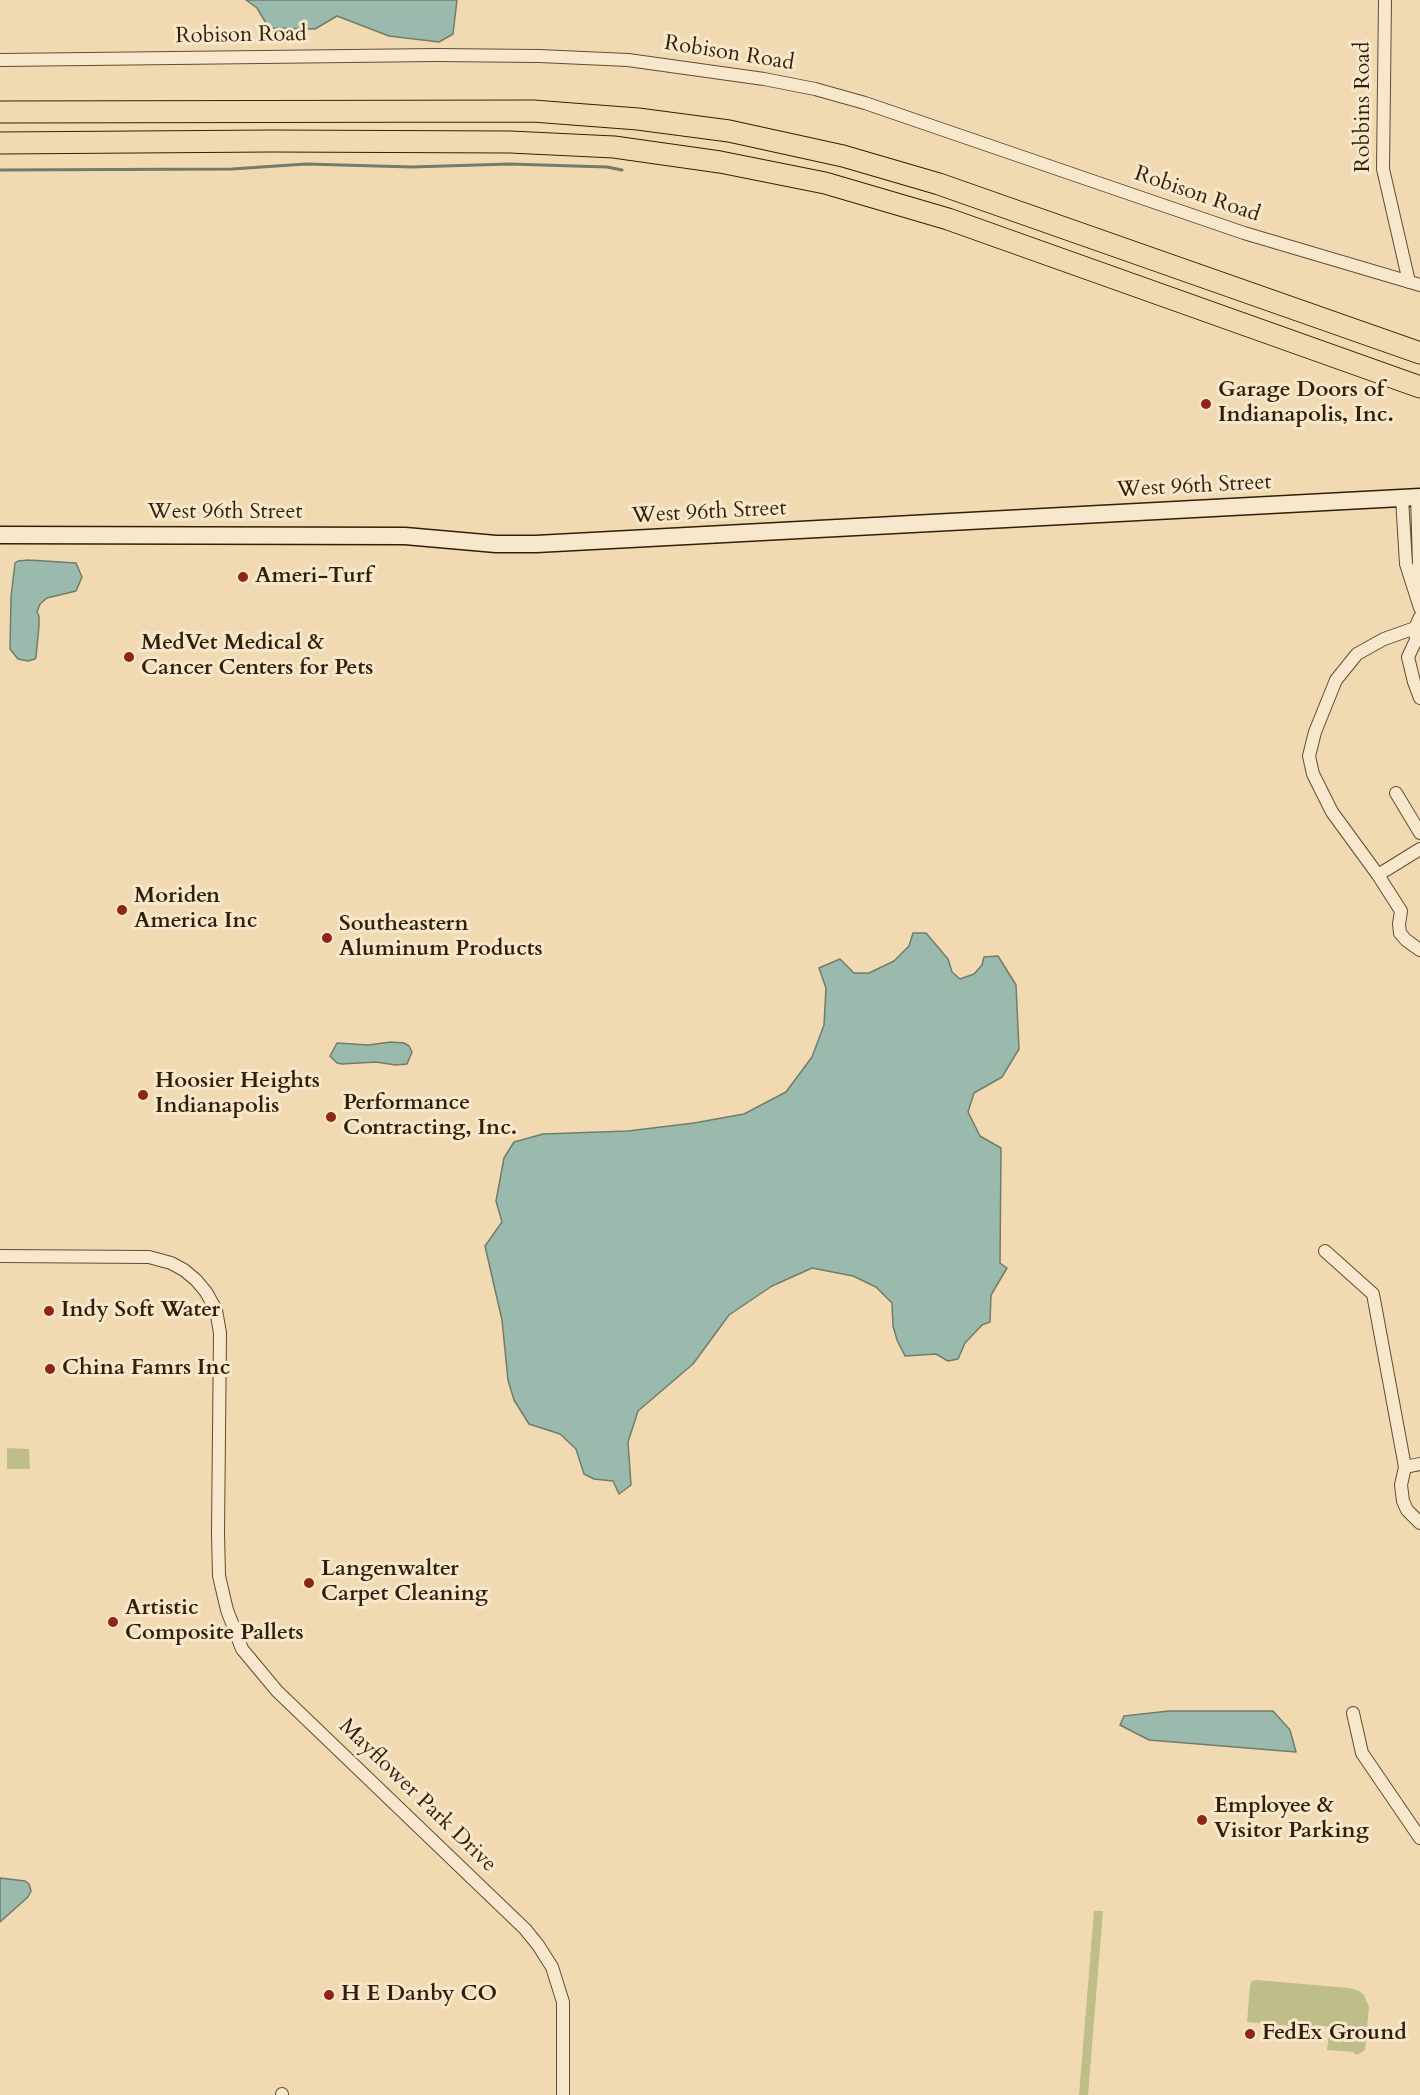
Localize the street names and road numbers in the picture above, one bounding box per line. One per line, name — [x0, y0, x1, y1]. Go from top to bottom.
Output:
street label: Robison Road — [175, 22, 307, 50]
street label: Robison Road — [662, 31, 796, 77]
street label: Robbins Road — [1351, 41, 1377, 173]
street label: Robison Road — [1131, 161, 1263, 229]
street label: West 96th Street — [1116, 470, 1272, 504]
street label: West 96th Street — [631, 496, 787, 530]
street label: West 96th Street — [148, 500, 302, 526]
street label: Mayflower Park Drive — [333, 1714, 501, 1878]

